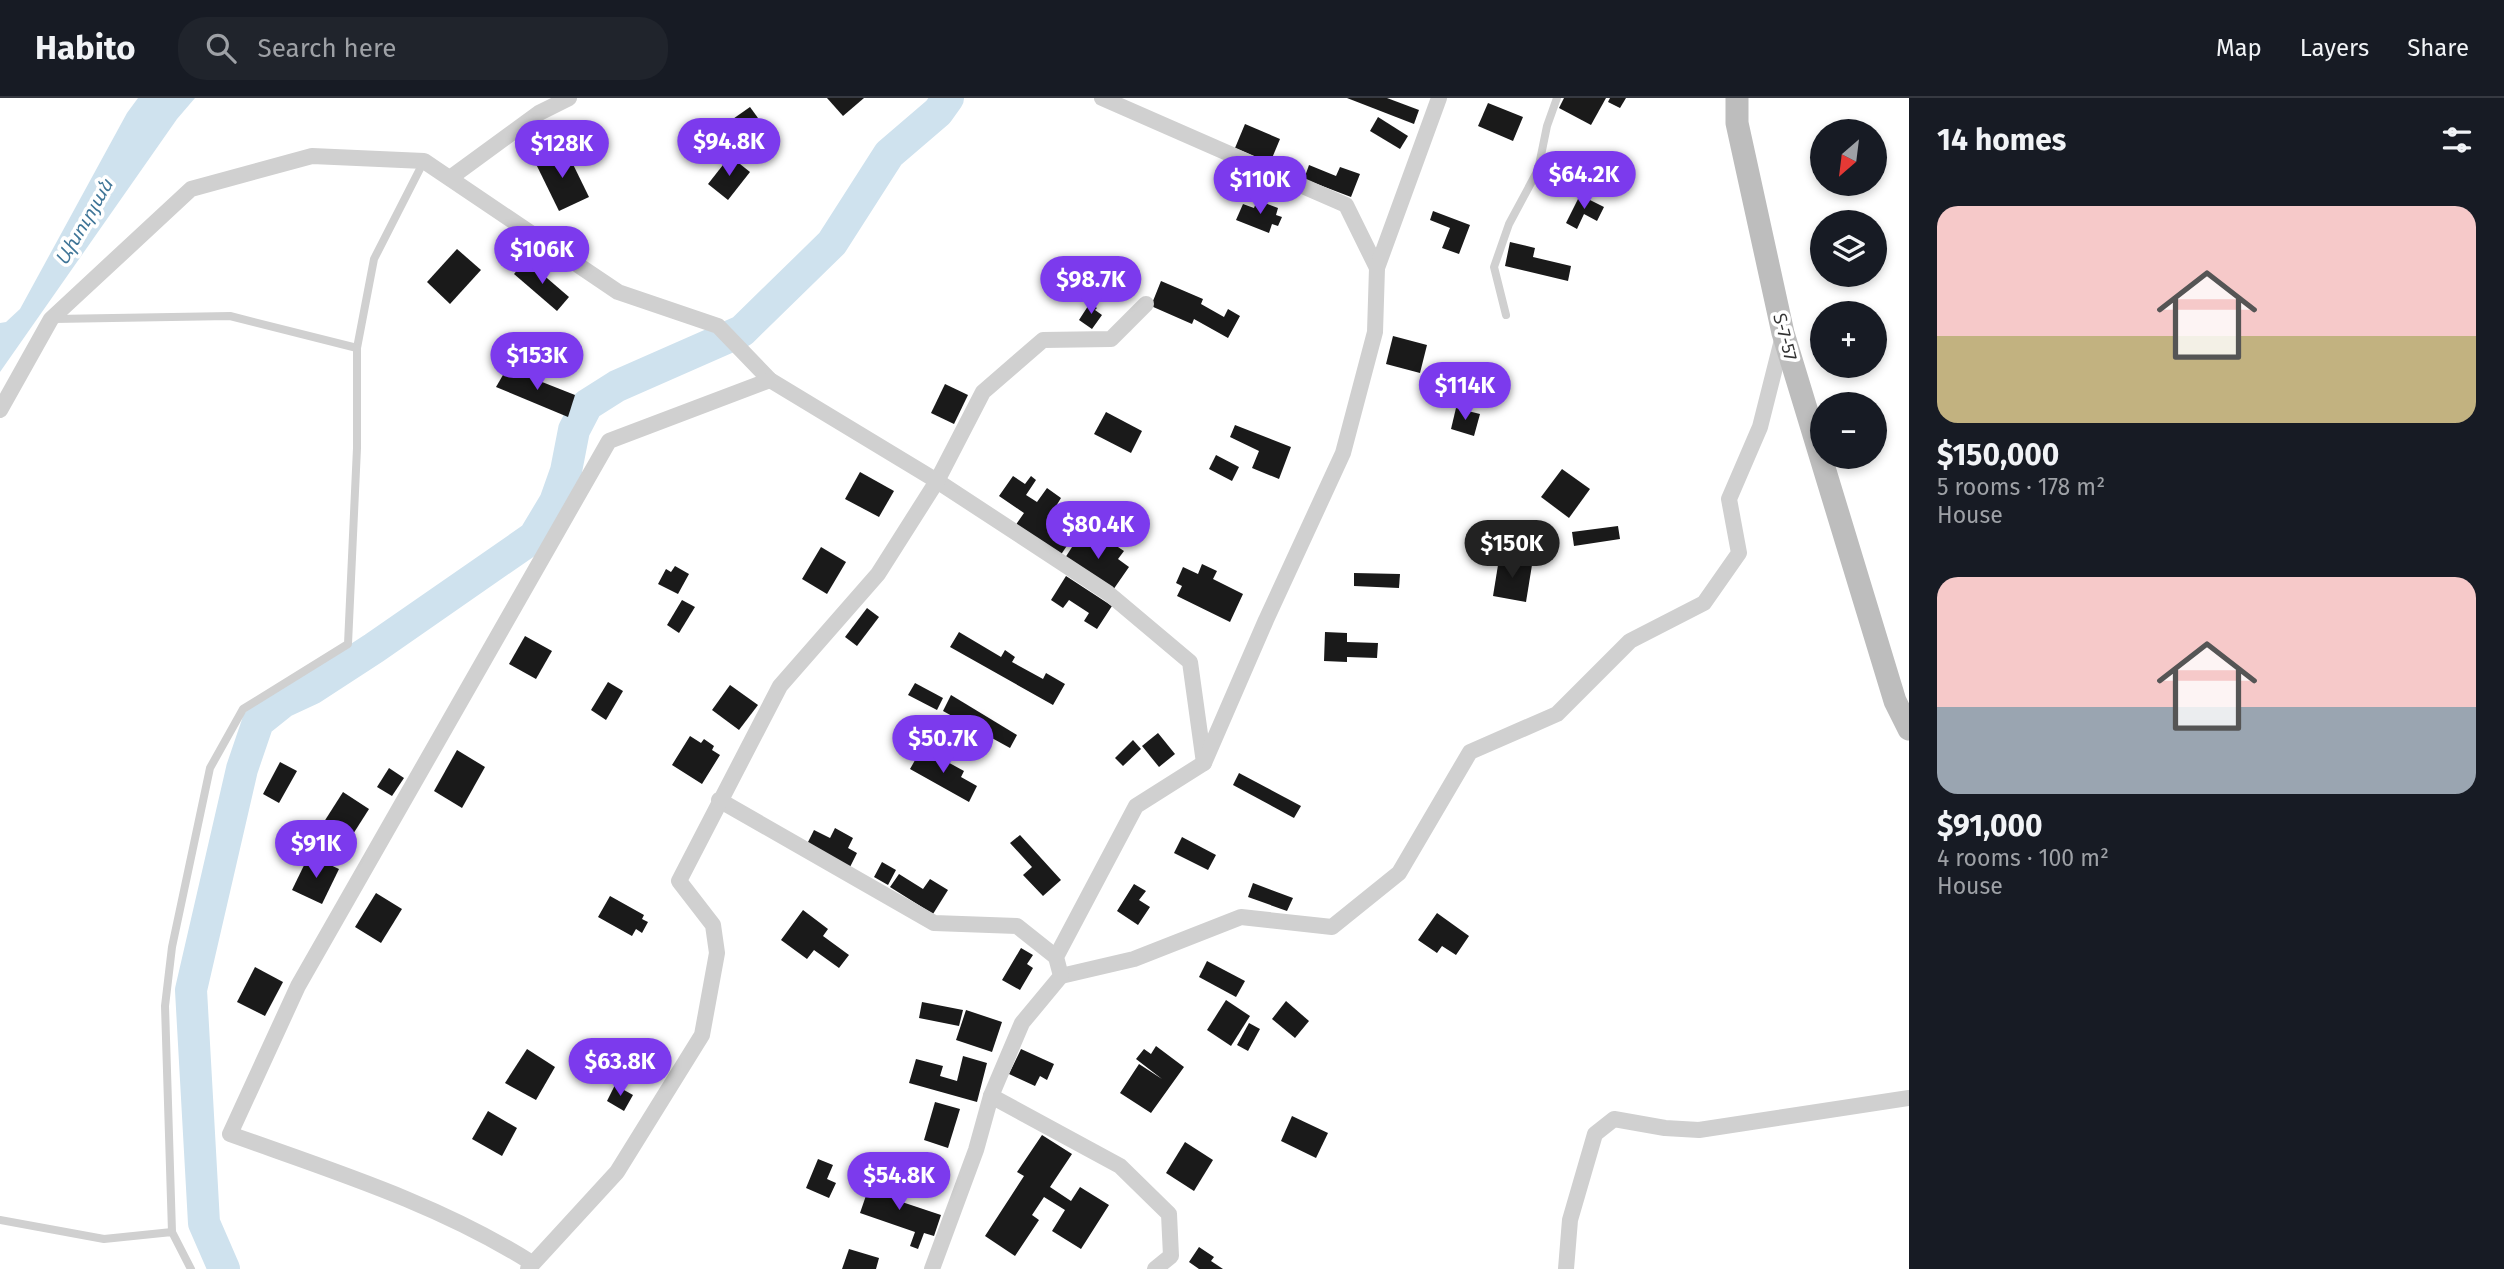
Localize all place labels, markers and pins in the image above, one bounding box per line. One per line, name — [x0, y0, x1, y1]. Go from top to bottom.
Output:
pin: $94.8K — [672, 118, 786, 178]
pin: $128K — [513, 120, 611, 180]
pin: $64.2K — [1527, 152, 1641, 211]
pin: $110K — [1211, 156, 1309, 216]
pin: $106K — [493, 226, 591, 286]
pin: $98.7K — [1034, 256, 1148, 316]
pin: $153K — [488, 332, 586, 392]
pin: $114K — [1416, 362, 1514, 422]
pin: $80.4K — [1041, 502, 1155, 561]
pin: $150K — [1463, 520, 1561, 580]
pin: $50.7K — [886, 716, 1000, 775]
pin: $91K — [275, 820, 357, 880]
pin: $63.8K — [563, 1038, 677, 1098]
pin: $54.8K — [842, 1152, 956, 1212]

